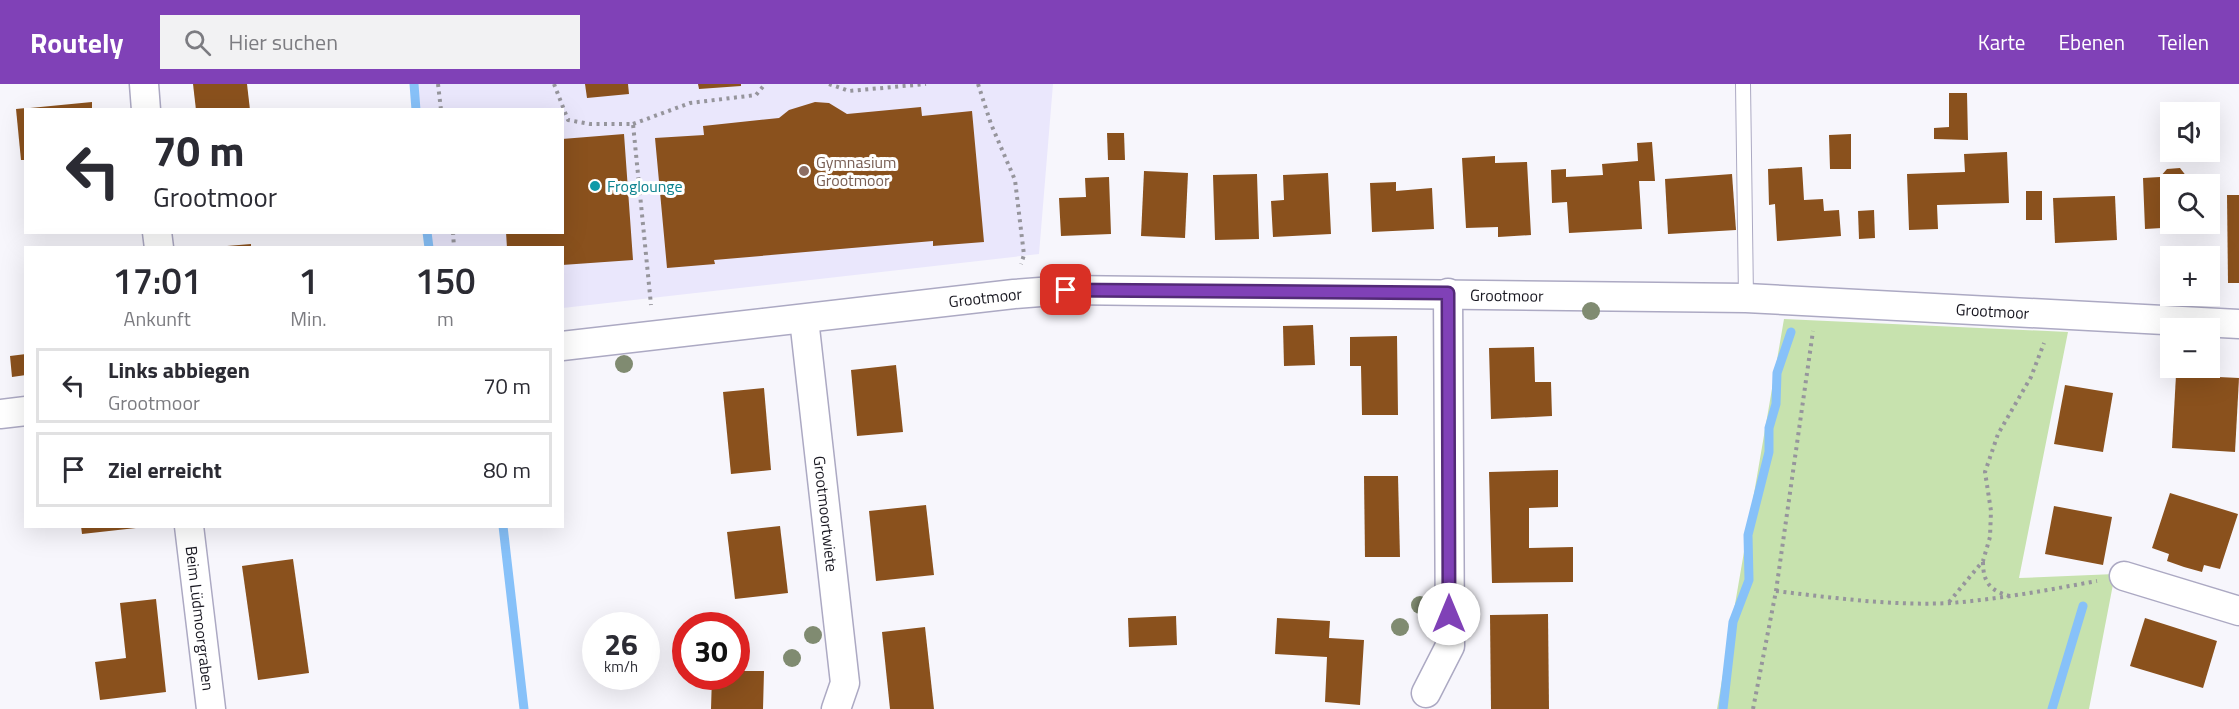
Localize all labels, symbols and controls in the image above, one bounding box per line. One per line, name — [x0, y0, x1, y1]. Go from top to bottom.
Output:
search box — [160, 15, 580, 69]
text: Routely — [30, 21, 124, 64]
text: Hier suchen — [229, 25, 338, 59]
icon: search — [181, 26, 214, 59]
text: Karte — [1978, 26, 2025, 58]
text: Ebenen — [2058, 26, 2125, 58]
text: Teilen — [2158, 26, 2209, 58]
map controls — [2160, 102, 2220, 378]
button: sound — [2160, 102, 2220, 162]
text: 70 m — [153, 118, 245, 182]
icon: left — [54, 132, 132, 210]
place label: Gymnasium Grootmoor — [816, 150, 896, 192]
marker: Gymnasium Grootmoor — [797, 164, 811, 178]
place label: Froglounge — [607, 174, 683, 198]
button: search — [2160, 174, 2220, 234]
text: Grootmoor — [153, 176, 277, 217]
marker: Froglounge — [588, 179, 602, 193]
button: + — [2160, 246, 2220, 306]
text: 17:01 — [113, 253, 202, 308]
text: 1 — [298, 253, 318, 308]
text: 150 — [415, 253, 475, 308]
pin — [1040, 264, 1091, 315]
icon: arrive — [1049, 273, 1082, 306]
street label: Grootmoor — [947, 281, 1023, 313]
street label: Grootmoor — [1470, 283, 1544, 308]
street label: Grootmoor — [1955, 297, 2030, 325]
text: Ankunft — [124, 303, 191, 334]
text: Min. — [290, 303, 327, 334]
text: m — [437, 303, 454, 334]
button: − — [2160, 318, 2220, 378]
text: Links abbiegen — [108, 353, 250, 387]
icon: left — [57, 369, 90, 402]
text: 70 m — [483, 369, 531, 403]
text: Grootmoor — [108, 387, 200, 418]
icon: arrive — [57, 453, 90, 486]
text: Ziel erreicht — [108, 453, 222, 487]
text: 80 m — [483, 453, 531, 487]
street label: Grootmoortwiete — [807, 454, 844, 573]
street label: Beim Lüdmoorgraben — [179, 545, 221, 692]
position arrow — [1417, 582, 1481, 646]
speed limit sign: 30 — [672, 612, 750, 690]
text: 26 — [604, 621, 638, 667]
text: km/h — [604, 655, 638, 678]

